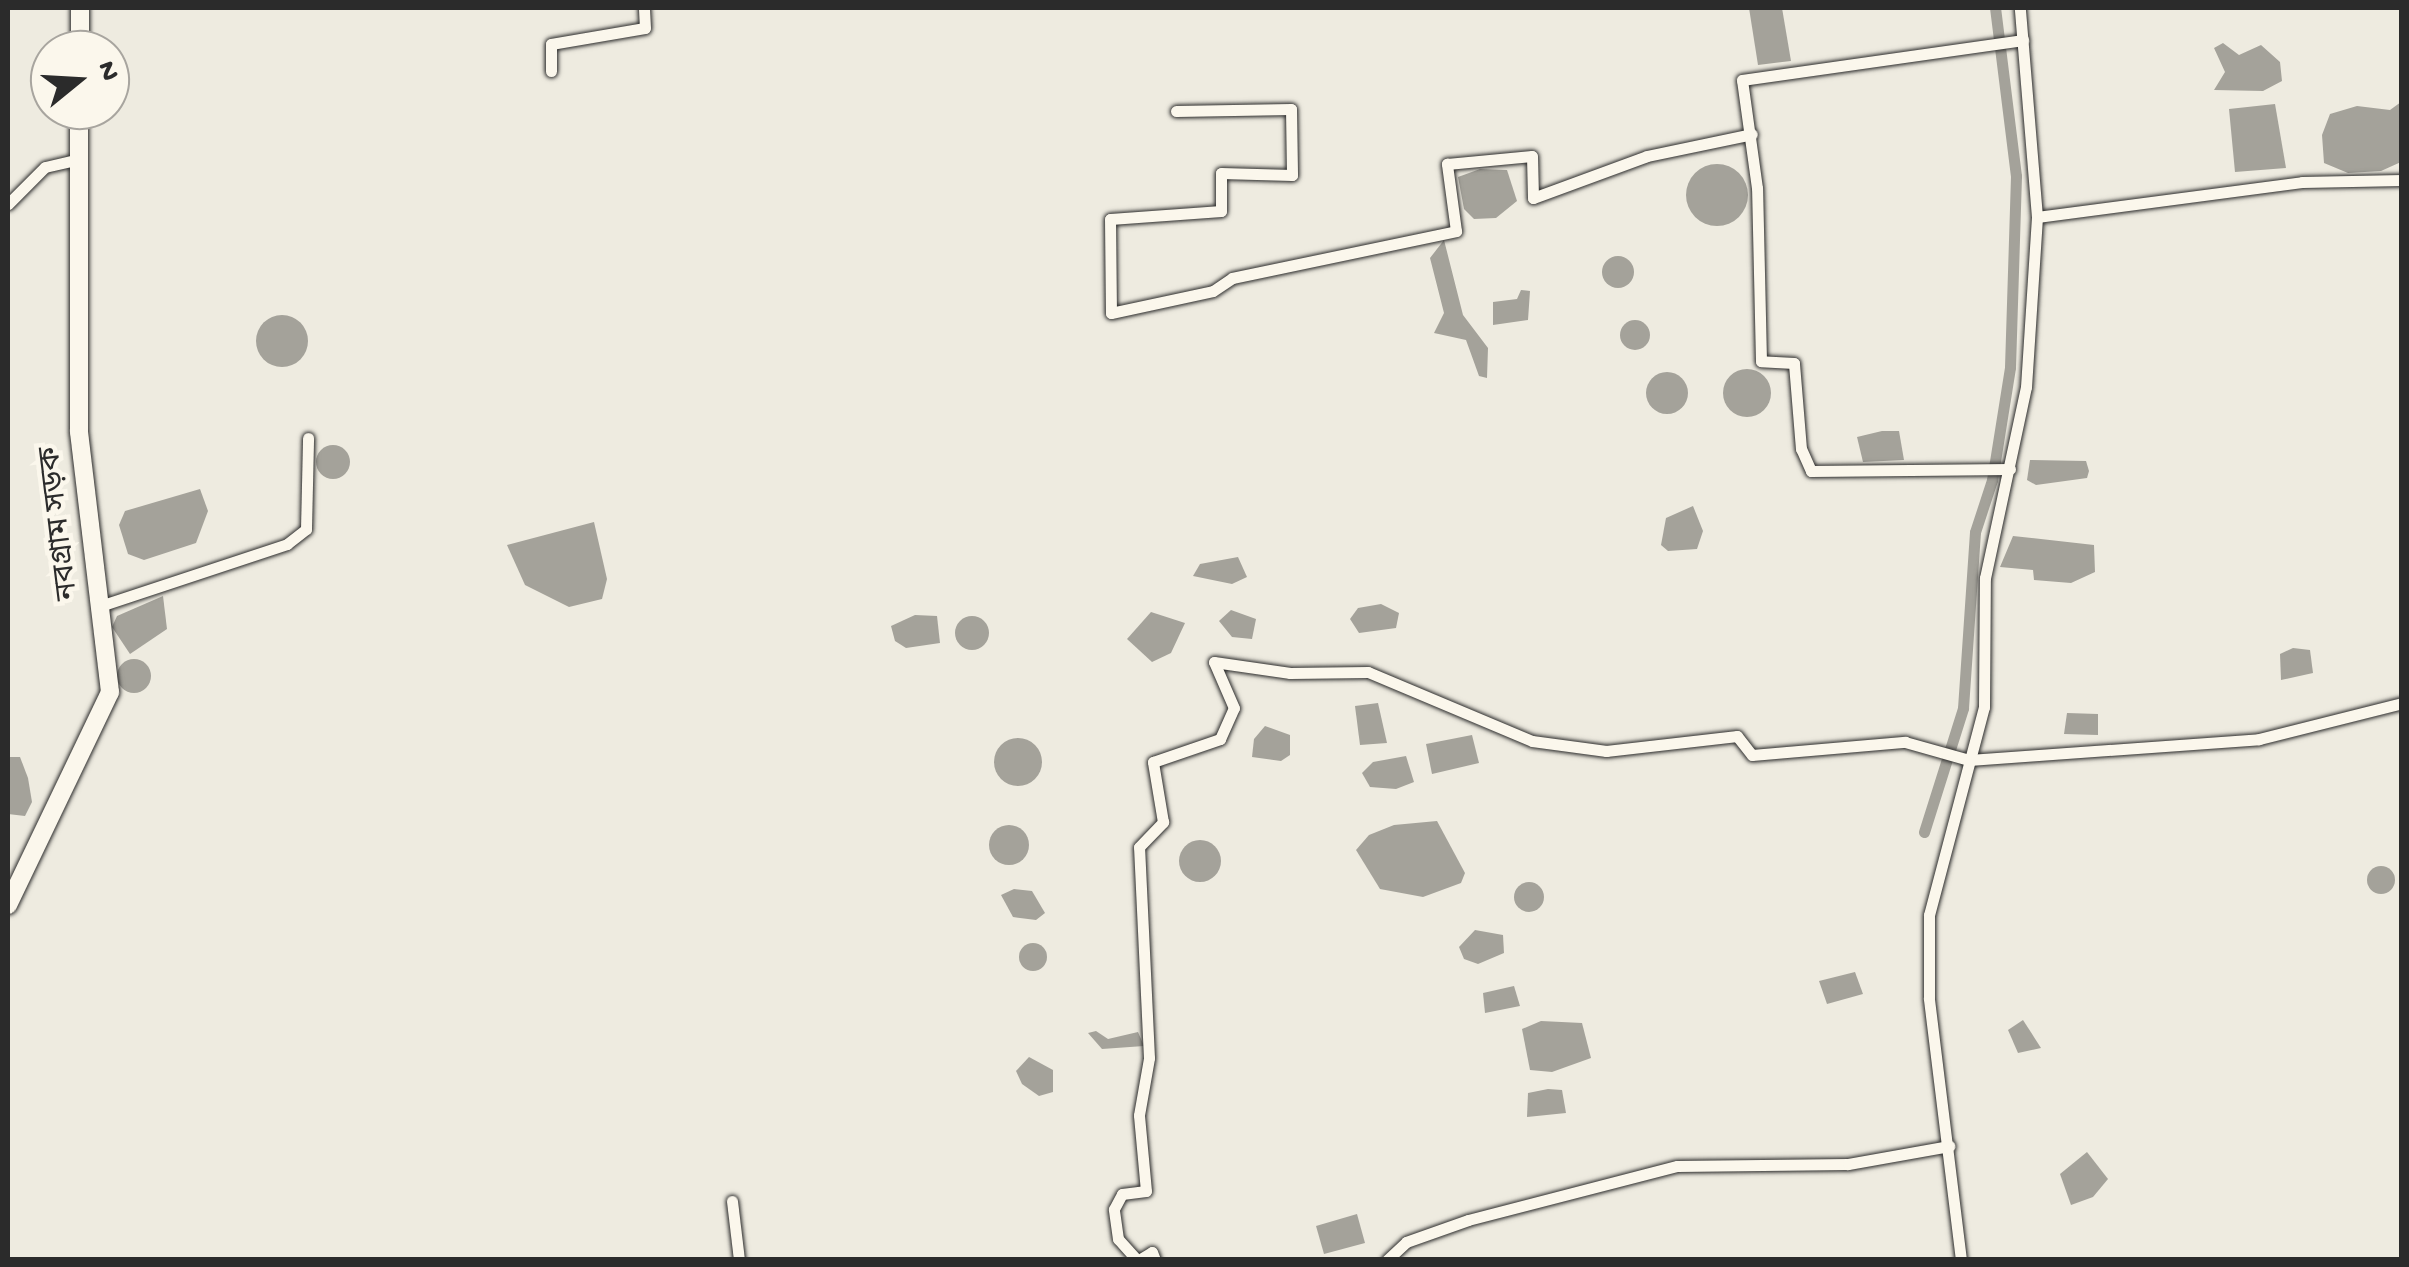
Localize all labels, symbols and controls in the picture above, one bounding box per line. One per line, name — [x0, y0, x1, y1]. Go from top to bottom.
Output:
north arrow — [30, 30, 130, 130]
text: N — [89, 57, 126, 85]
street label: নবগ্রাম সড়ক — [35, 444, 89, 602]

